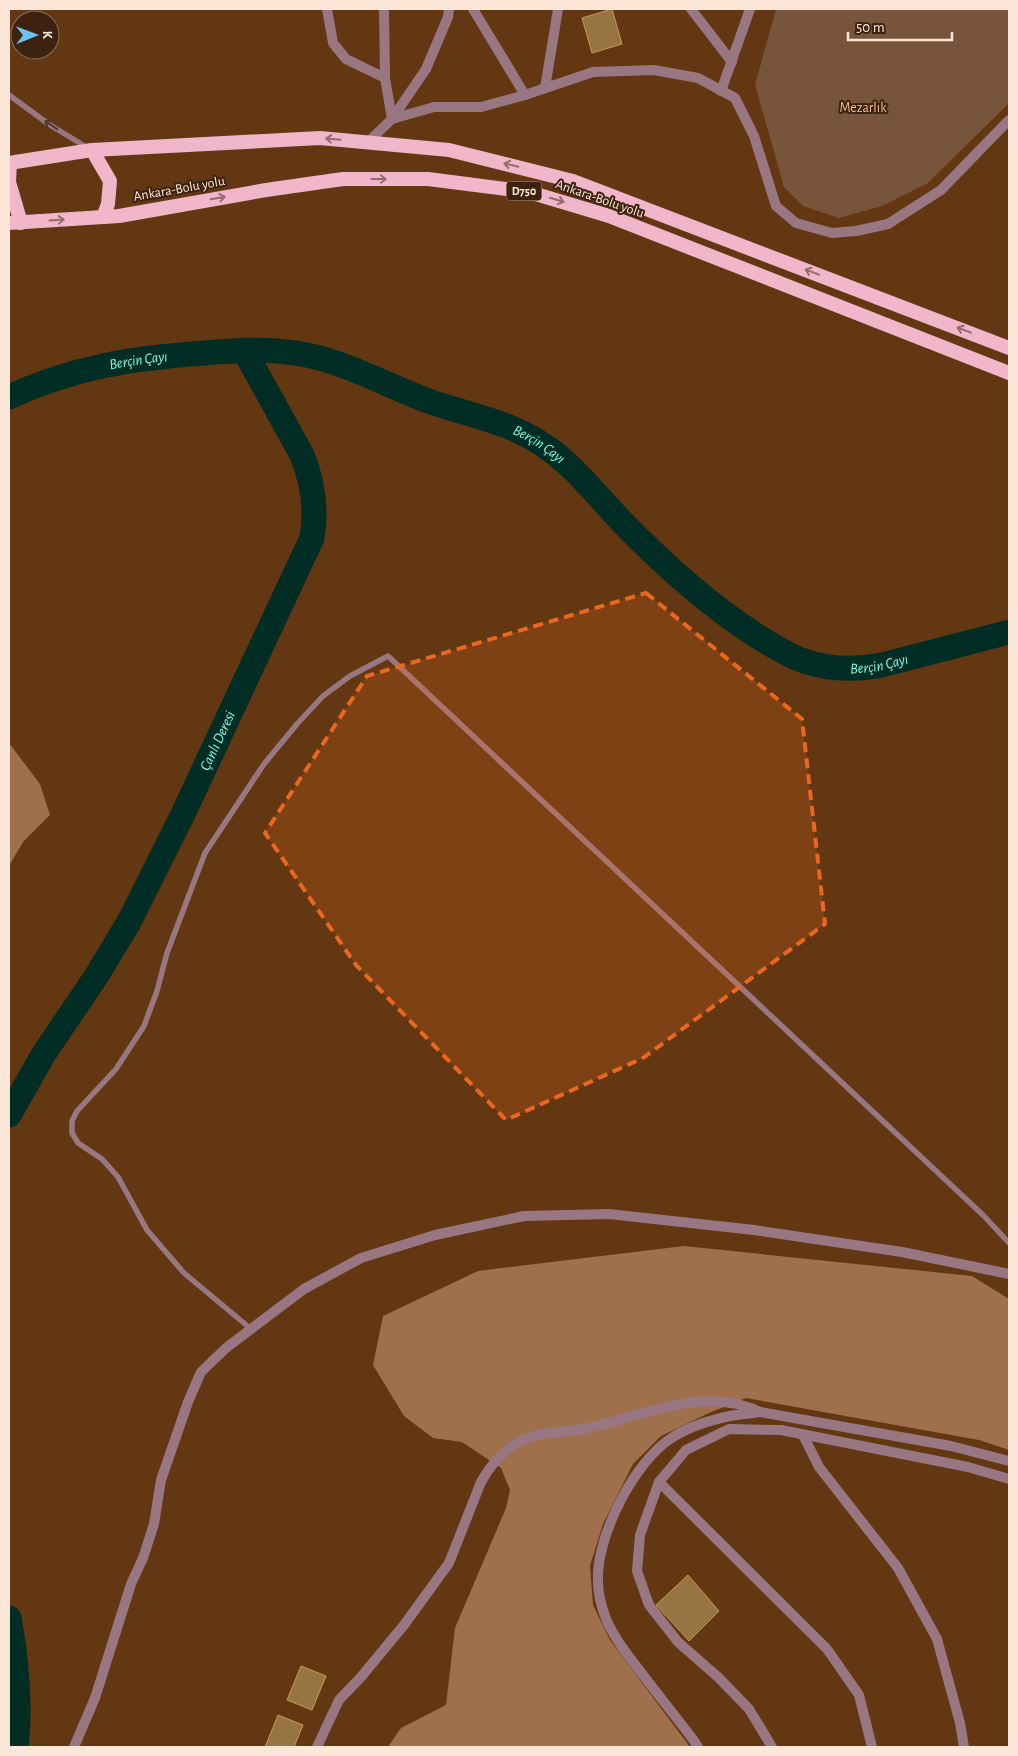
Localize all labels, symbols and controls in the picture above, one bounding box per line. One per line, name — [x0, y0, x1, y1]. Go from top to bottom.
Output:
north arrow — [10, 10, 60, 60]
scale bar — [848, 10, 952, 42]
text: 50 m — [856, 20, 885, 35]
text: K — [40, 31, 54, 40]
park label: Mezarlık — [839, 101, 887, 115]
one-way arrow — [44, 119, 58, 130]
one-way arrow — [325, 134, 341, 144]
one-way arrow — [503, 160, 519, 169]
street label: Ankara-Bolu yolu — [132, 174, 226, 204]
one-way arrow — [370, 174, 387, 184]
street label: Ankara-Bolu yolu — [554, 177, 646, 221]
road number: D750 — [506, 182, 542, 200]
one-way arrow — [210, 193, 226, 203]
one-way arrow — [549, 196, 565, 206]
one-way arrow — [49, 215, 65, 225]
one-way arrow — [805, 267, 820, 276]
one-way arrow — [957, 325, 972, 334]
water label: Berçin Çayı — [108, 349, 168, 372]
water label: Berçin Çayı — [511, 423, 568, 466]
water label: Berçin Çayı — [850, 652, 910, 676]
water label: Çanlı Deresi — [197, 709, 238, 773]

